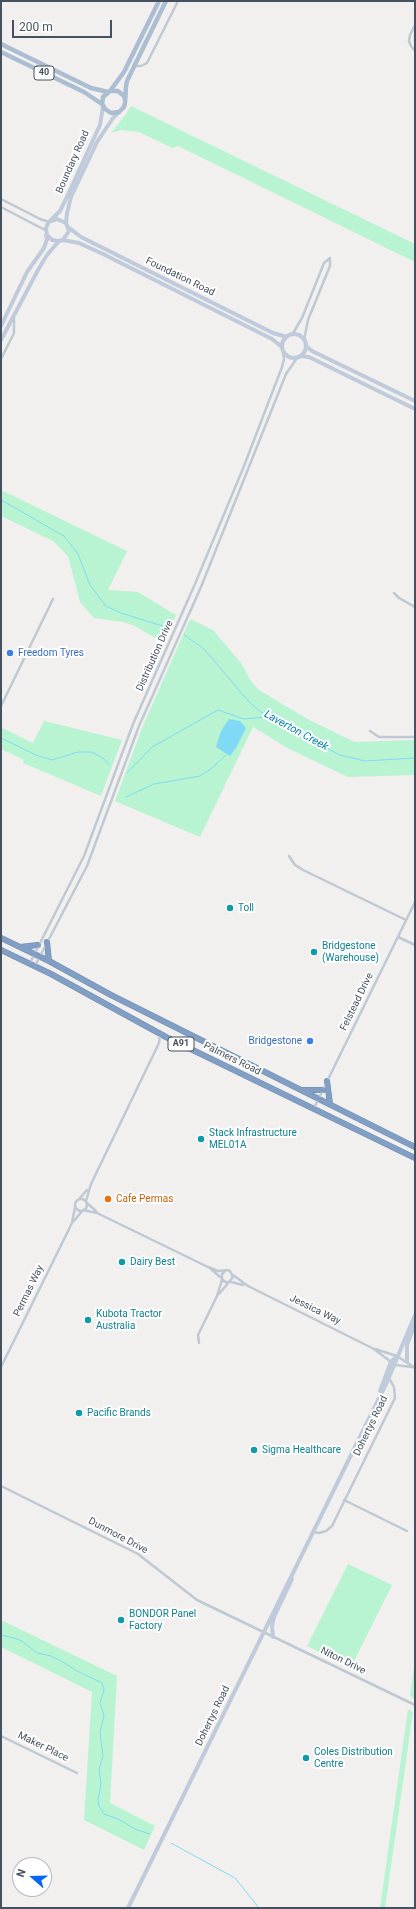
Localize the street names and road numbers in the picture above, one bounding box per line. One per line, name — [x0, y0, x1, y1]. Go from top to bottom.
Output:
road number: 40 — [34, 66, 54, 80]
street label: Boundary Road — [54, 129, 92, 195]
street label: Foundation Road — [143, 255, 217, 299]
street label: Distribution Drive — [134, 619, 176, 693]
street label: Felstead Drive — [338, 971, 376, 1033]
road number: A91 — [168, 1037, 194, 1051]
street label: Palmers Road — [201, 1040, 263, 1078]
street label: Permas Way — [11, 1263, 47, 1319]
street label: Jessica Way — [287, 1292, 343, 1328]
street label: Dohertys Road — [351, 1394, 391, 1458]
street label: Dunmore Drive — [86, 1515, 150, 1557]
street label: Niton Drive — [318, 1645, 368, 1677]
street label: Dohertys Road — [193, 1684, 233, 1748]
street label: Maker Place — [16, 1730, 70, 1764]

